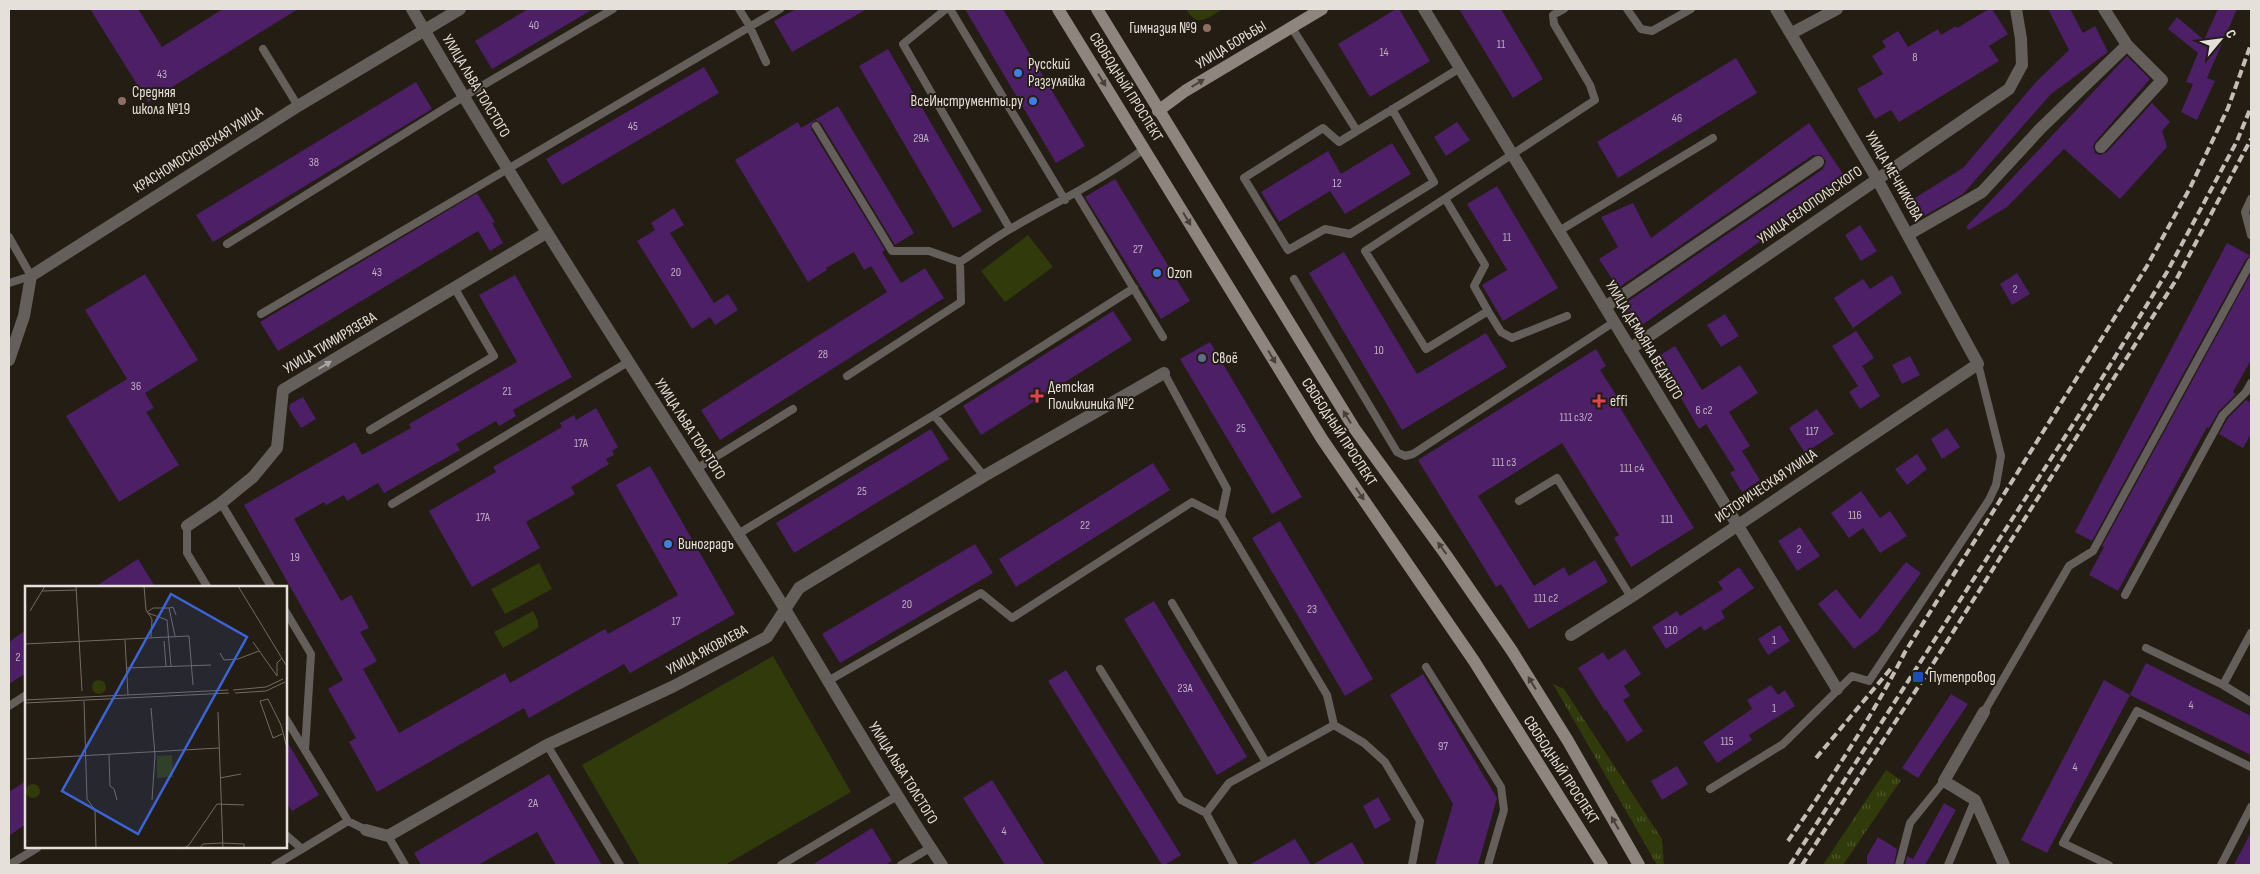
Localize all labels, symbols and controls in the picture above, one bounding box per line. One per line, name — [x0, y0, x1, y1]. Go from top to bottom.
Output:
north arrow — [2195, 15, 2245, 65]
street label: УЛИЦА БОРЬБЫ — [1192, 16, 1270, 74]
house number: 40 — [529, 18, 539, 33]
place label: Гимназия №9 — [1129, 19, 1197, 38]
marker: Гимназия №9 — [1201, 22, 1213, 34]
text: С — [2222, 27, 2240, 41]
street label: СВОБОДНЫЙ ПРОСПЕКТ — [1085, 29, 1167, 145]
street label: УЛИЦА ЛЬВА ТОЛСТОГО — [438, 31, 514, 141]
house number: 11 — [1497, 37, 1506, 52]
house number: 14 — [1379, 45, 1389, 60]
house number: 8 — [1912, 50, 1918, 65]
place label: Русский Разгуляйка — [1028, 55, 1086, 91]
house number: 43 — [157, 67, 167, 82]
marker: Русский Разгуляйка — [1012, 67, 1024, 79]
one-way arrow — [1097, 74, 1107, 87]
one-way arrow — [1192, 79, 1205, 88]
place label: Средняя школа №19 — [132, 83, 190, 119]
place label: ВсеИнструменты.ру — [911, 92, 1023, 111]
marker: Средняя школа №19 — [116, 95, 128, 107]
marker: ВсеИнструменты.ру — [1027, 95, 1039, 107]
street label: КРАСНОМОСКОВСКАЯ УЛИЦА — [130, 102, 267, 198]
house number: 46 — [1672, 111, 1682, 126]
house number: 45 — [628, 119, 638, 134]
street label: УЛИЦА МЕЧНИКОВА — [1861, 128, 1928, 225]
house number: 29А — [913, 131, 930, 146]
house number: 38 — [309, 155, 319, 170]
street label: УЛИЦА БЕЛОПОЛЬСКОГО — [1754, 162, 1866, 248]
house number: 12 — [1332, 176, 1342, 191]
one-way arrow — [1182, 212, 1192, 225]
house number: 11 — [1503, 230, 1512, 245]
house number: 27 — [1133, 242, 1143, 257]
place label: Ozon — [1167, 264, 1192, 283]
house number: 43 — [372, 265, 382, 280]
house number: 20 — [671, 265, 681, 280]
marker: Ozon — [1151, 267, 1163, 279]
street label: УЛИЦА ДЕМЬЯНА БЕДНОГО — [1601, 277, 1687, 403]
house number: 2 — [2013, 282, 2018, 297]
street label: УЛИЦА ТИМИРЯЗЕВА — [280, 307, 381, 378]
house number: 10 — [1374, 343, 1384, 358]
house number: 28 — [818, 347, 828, 362]
place label: Своё — [1212, 349, 1238, 368]
one-way arrow — [1267, 351, 1276, 364]
marker: Своё — [1196, 352, 1208, 364]
one-way arrow — [318, 360, 331, 369]
street label: СВОБОДНЫЙ ПРОСПЕКТ — [1297, 374, 1381, 490]
street label: УЛИЦА ЛЬВА ТОЛСТОГО — [650, 375, 730, 483]
place label: Детская Поликлиника №2 — [1048, 378, 1134, 414]
house number: 36 — [131, 379, 141, 394]
house number: 21 — [502, 384, 512, 399]
marker: Детская Поликлиника №2 — [1030, 389, 1044, 403]
place label: effi — [1610, 392, 1628, 411]
marker: effi — [1592, 394, 1606, 408]
house number: 6 с2 — [1696, 403, 1713, 418]
one-way arrow — [1342, 410, 1351, 423]
house number: 111 с3/2 — [1560, 410, 1592, 425]
house number: 25 — [1236, 421, 1246, 436]
house number: 117 — [1805, 424, 1819, 439]
house number: 17А — [574, 436, 589, 451]
street label: ИСТОРИЧЕСКАЯ УЛИЦА — [1711, 445, 1821, 527]
house number: 111 с3 — [1492, 455, 1516, 470]
house number: 111 с4 — [1620, 461, 1644, 476]
house number: 25 — [857, 484, 867, 499]
one-way arrow — [1355, 487, 1364, 501]
house number: 116 — [1848, 508, 1862, 523]
house number: 17А — [476, 510, 491, 525]
house number: 111 — [1661, 512, 1674, 527]
house number: 22 — [1080, 518, 1090, 533]
place label: Виноградъ — [678, 535, 734, 554]
marker: Виноградъ — [662, 538, 674, 550]
one-way arrow — [1437, 541, 1447, 555]
house number: 2 — [1797, 542, 1802, 557]
house number: 19 — [290, 550, 300, 565]
inset map — [25, 586, 288, 849]
house number: 111 с2 — [1534, 591, 1558, 606]
house number: 20 — [902, 597, 912, 612]
house number: 23 — [1307, 602, 1317, 617]
house number: 17 — [672, 614, 681, 629]
street label: УЛИЦА ЯКОВЛЕВА — [663, 620, 751, 679]
house number: 110 — [1664, 623, 1678, 638]
house number: 1 — [1772, 633, 1777, 648]
house number: 2 — [16, 650, 21, 665]
place label: Путепровод — [1929, 668, 1996, 687]
marker: Путепровод — [1911, 670, 1925, 684]
one-way arrow — [1528, 677, 1537, 690]
house number: 23А — [1177, 681, 1193, 696]
house number: 4 — [2188, 698, 2194, 713]
house number: 1 — [1772, 701, 1777, 716]
street label: СВОБОДНЫЙ ПРОСПЕКТ — [1519, 712, 1603, 828]
street label: УЛИЦА ЛЬВА ТОЛСТОГО — [864, 718, 942, 828]
house number: 115 — [1720, 734, 1734, 749]
house number: 97 — [1438, 739, 1448, 754]
house number: 4 — [2072, 760, 2078, 775]
house number: 2А — [528, 796, 539, 811]
one-way arrow — [1611, 816, 1620, 830]
house number: 4 — [1001, 824, 1007, 839]

